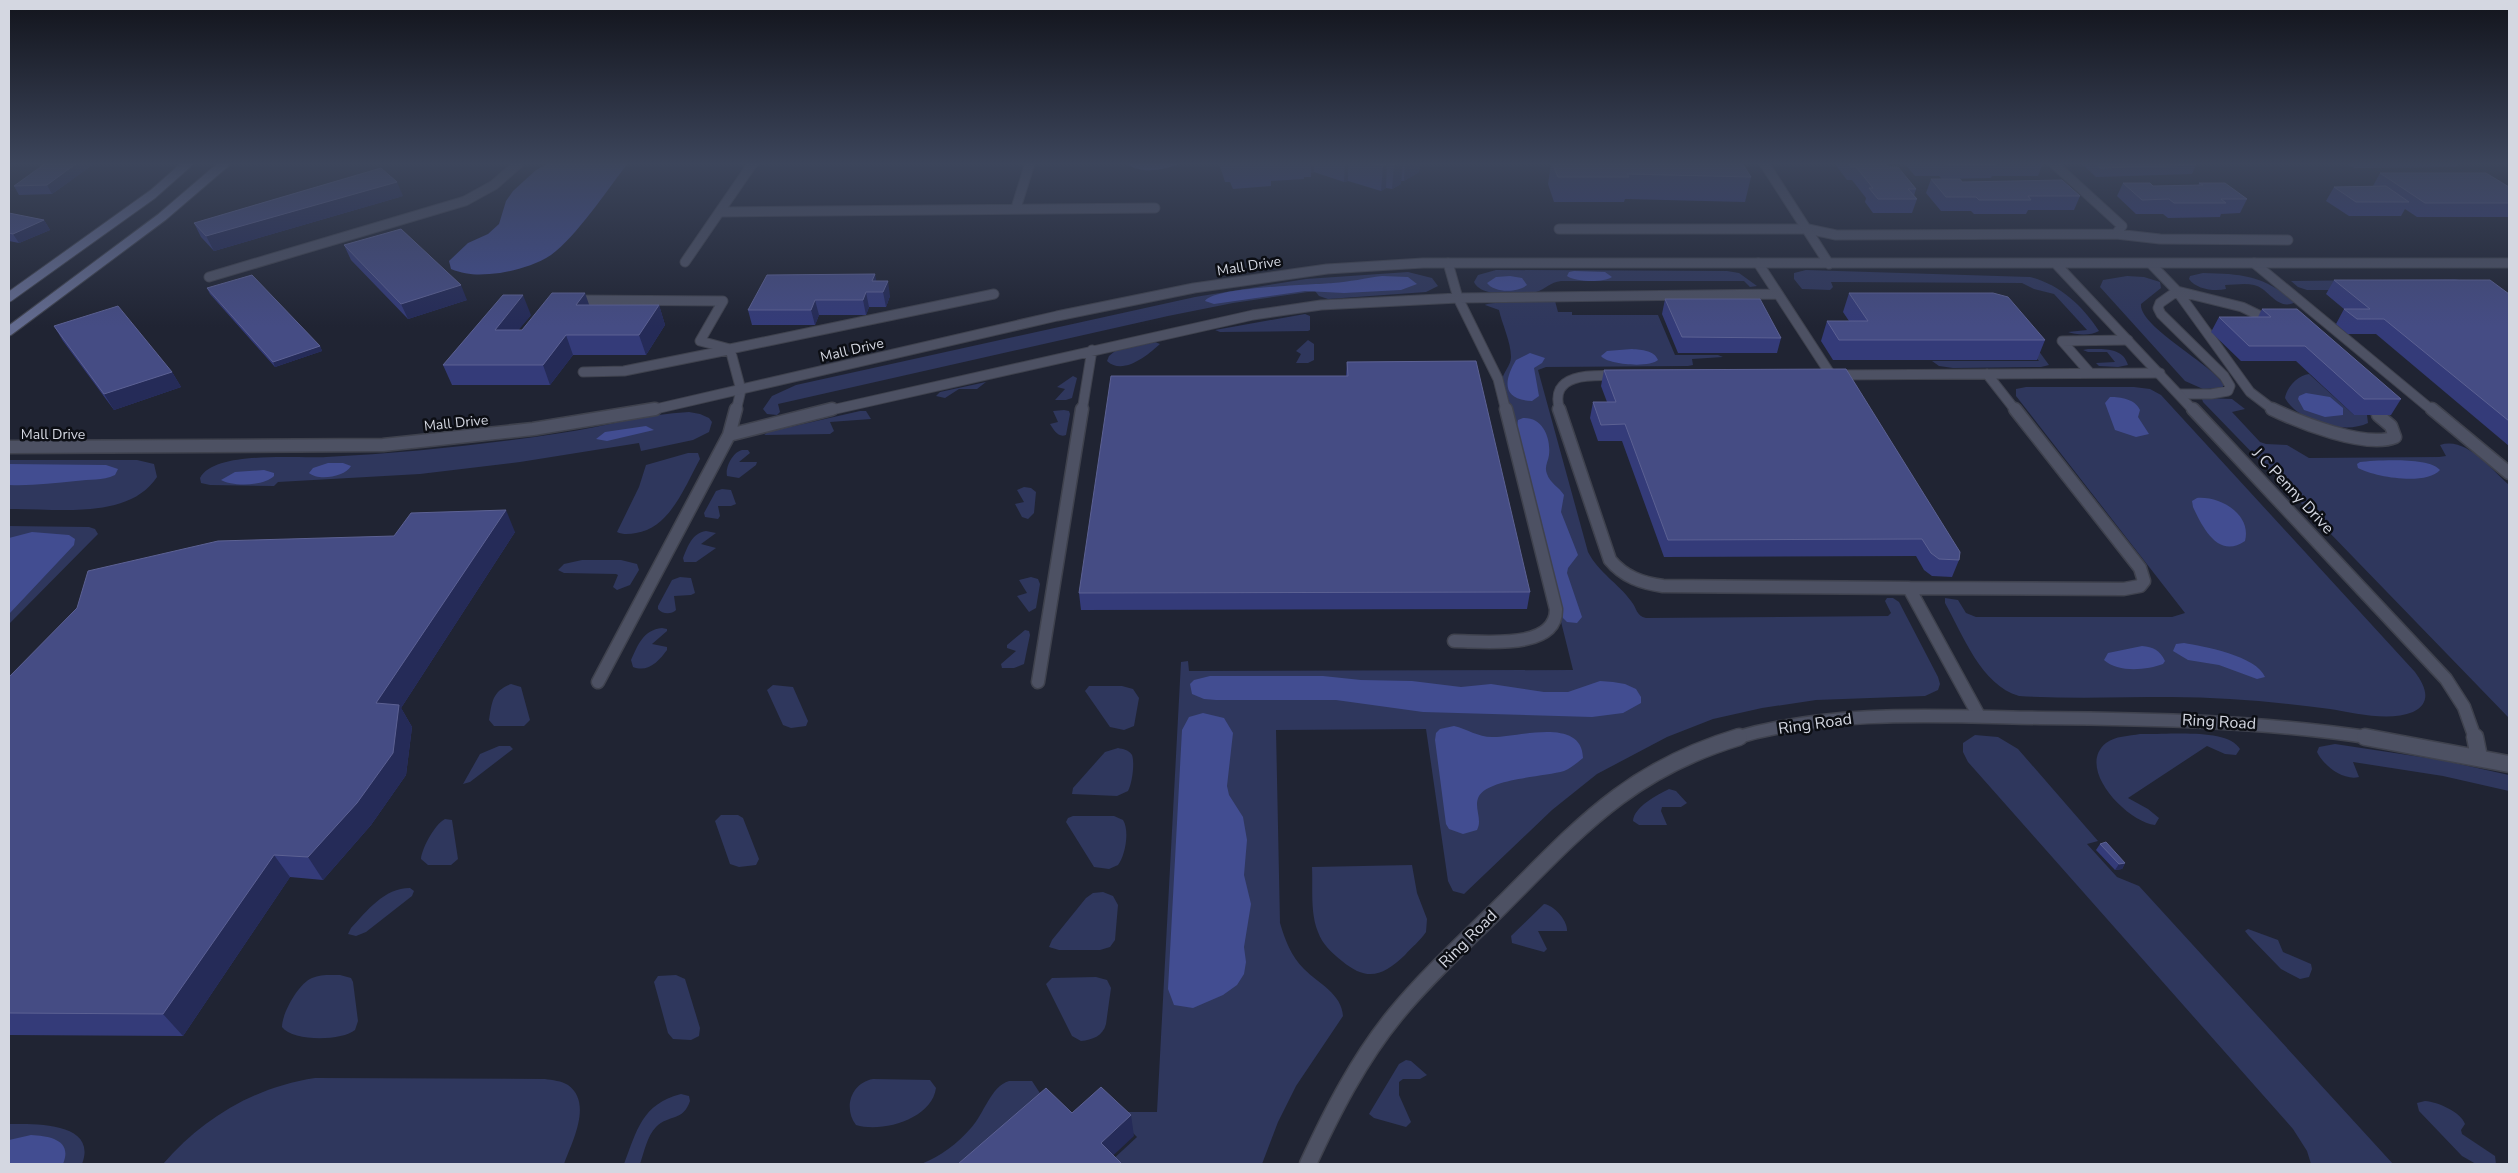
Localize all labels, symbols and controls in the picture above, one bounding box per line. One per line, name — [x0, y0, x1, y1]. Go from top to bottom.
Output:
street label: Mall Drive — [1216, 252, 1282, 280]
street label: Mall Drive — [818, 333, 886, 367]
street label: Mall Drive — [423, 410, 489, 436]
street label: Mall Drive — [21, 425, 85, 444]
street label: J C Penny Drive — [2246, 442, 2339, 539]
street label: Ring Road — [1777, 708, 1853, 740]
street label: Ring Road — [2181, 709, 2257, 735]
street label: Ring Road — [1434, 905, 1502, 973]

